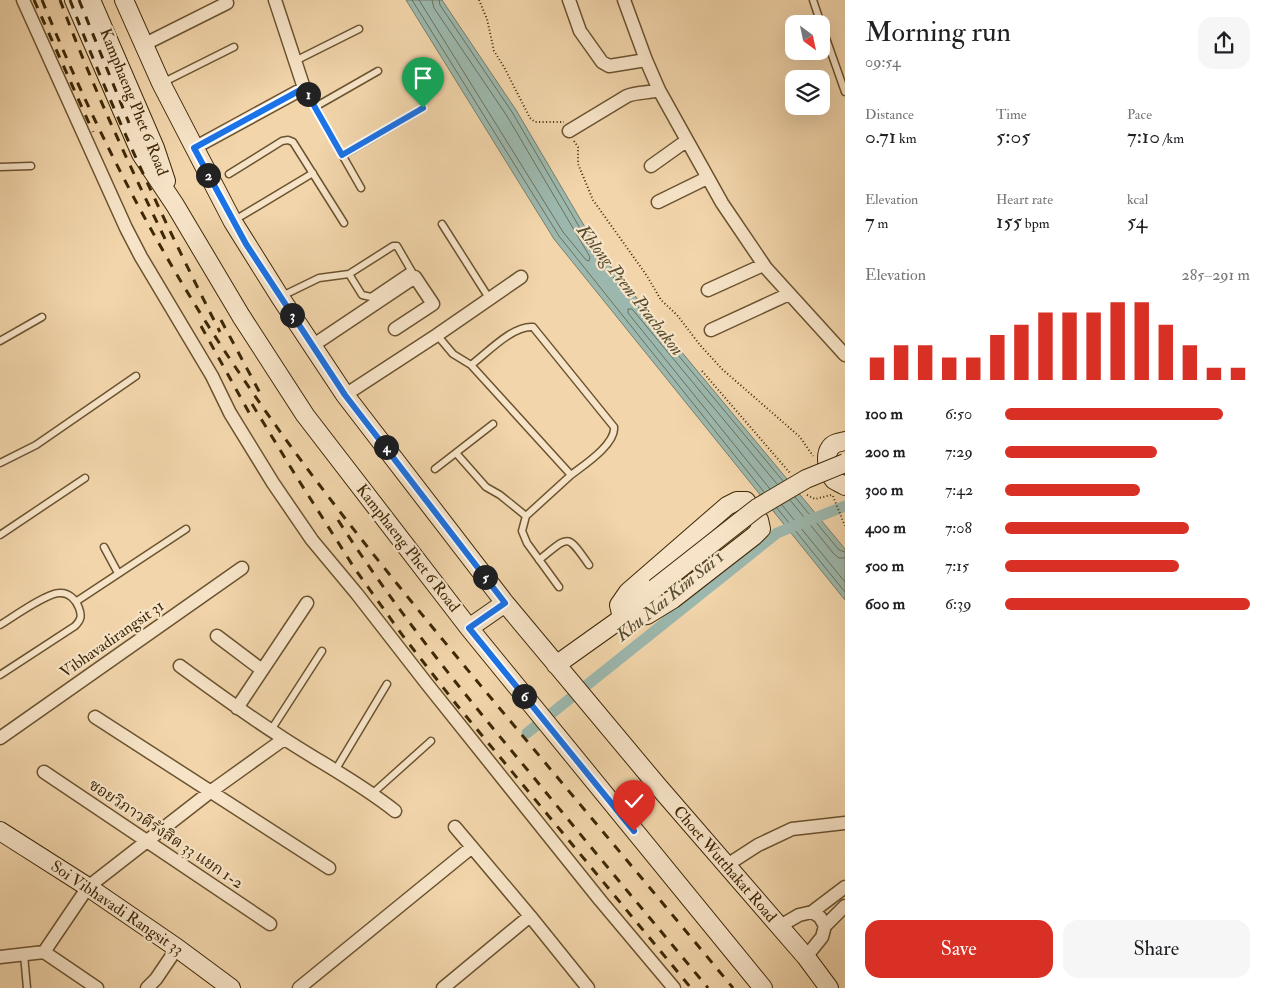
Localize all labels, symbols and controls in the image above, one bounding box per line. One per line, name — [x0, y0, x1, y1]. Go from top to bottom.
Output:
north arrow — [785, 15, 830, 60]
map controls — [785, 15, 830, 115]
text: Morning run — [865, 15, 1011, 50]
button: share — [1198, 17, 1250, 69]
street label: Kamphaeng Phet 6 Road — [94, 25, 173, 179]
text: 09:54 — [865, 52, 901, 72]
pin — [402, 57, 444, 108]
icon: arrive — [409, 64, 437, 92]
button: layers — [785, 70, 830, 115]
pin: 1 — [296, 82, 320, 106]
text: 1 — [306, 86, 311, 103]
text: Distance — [865, 106, 914, 123]
text: Time — [996, 106, 1027, 123]
text: Pace — [1127, 106, 1152, 123]
text: 0.71 — [865, 123, 896, 150]
text: 5:05 — [996, 123, 1030, 150]
text: 7:10 — [1127, 123, 1160, 150]
text: km — [896, 130, 917, 147]
text: /km — [1160, 130, 1184, 147]
pin: 2 — [196, 162, 220, 188]
text: 2 — [205, 167, 212, 184]
text: Elevation — [865, 191, 918, 208]
text: Heart rate — [996, 191, 1053, 208]
text: kcal — [1127, 191, 1148, 208]
text: 7 — [865, 208, 875, 235]
text: 155 — [996, 208, 1022, 235]
text: 54 — [1127, 208, 1147, 235]
text: m — [875, 215, 888, 232]
text: bpm — [1022, 215, 1050, 232]
water label: Khlong Prem Prachakon — [571, 219, 688, 360]
text: Elevation — [865, 265, 926, 285]
text: 285–291 m — [1182, 265, 1250, 285]
pin: 3 — [280, 302, 304, 328]
text: 3 — [290, 307, 295, 324]
text: 100 m — [865, 404, 903, 424]
text: 6:50 — [945, 404, 972, 424]
pin: 4 — [374, 434, 398, 460]
text: 4 — [383, 439, 390, 456]
text: 200 m — [865, 442, 905, 462]
text: 7:29 — [945, 442, 973, 462]
street label: Kamphaeng Phet 6 Road — [351, 480, 464, 617]
text: 300 m — [865, 480, 903, 500]
text: 7:42 — [945, 480, 973, 500]
text: 400 m — [865, 518, 906, 538]
text: 7:08 — [945, 518, 972, 538]
water label: Khu Nai Kim Sai 1 — [611, 545, 729, 647]
text: 500 m — [865, 556, 904, 576]
text: 7:15 — [945, 556, 969, 576]
pin: 5 — [472, 564, 498, 590]
text: 5 — [482, 569, 489, 586]
text: 600 m — [865, 594, 905, 614]
text: 6:39 — [945, 594, 971, 614]
street label: Vibhavadirangsit 31 — [56, 596, 168, 682]
pin: 6 — [512, 684, 536, 708]
text: 6 — [521, 688, 528, 705]
street label: ซอยวิภาวดีรังสิต 33 แยก 1-2 — [85, 775, 247, 893]
pin — [613, 780, 655, 831]
icon: check — [620, 787, 648, 815]
street label: Choet Wutthakat Road — [669, 802, 781, 926]
street label: Soi Vibhavadi Rangsit 33 — [47, 856, 187, 960]
button: Save — [865, 920, 1053, 978]
button: Share — [1063, 920, 1250, 978]

